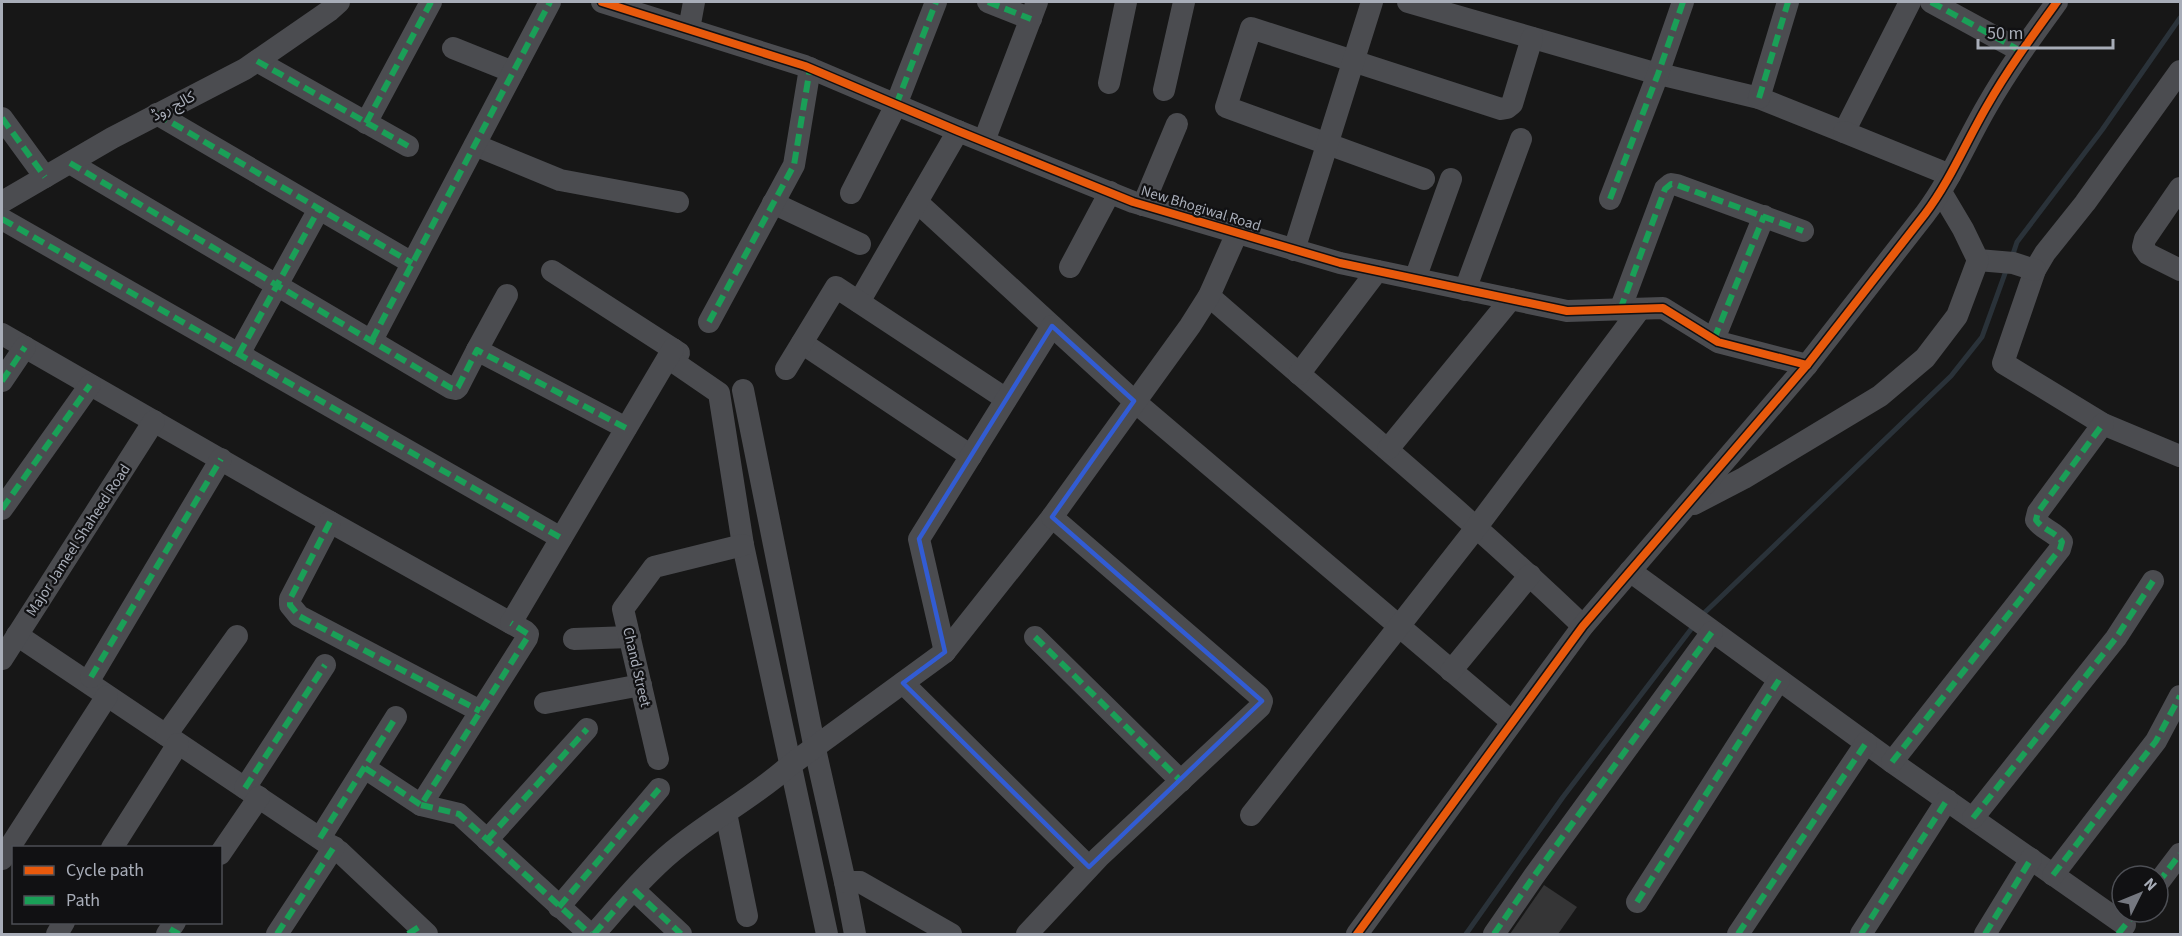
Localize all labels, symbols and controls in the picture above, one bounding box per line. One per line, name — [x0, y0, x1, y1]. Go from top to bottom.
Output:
scale bar — [1978, 12, 2113, 50]
text: 50 m — [1987, 21, 2023, 46]
street label: کالج روڈ — [148, 86, 200, 128]
street label: New Bhogiwal Road — [1138, 180, 1263, 237]
street label: Major Jameel Shaheed Road — [21, 460, 136, 621]
street label: Chand Street — [617, 625, 656, 709]
legend — [12, 846, 222, 924]
text: Cycle path — [66, 858, 144, 883]
north arrow — [2110, 864, 2170, 924]
text: N — [2139, 873, 2162, 896]
text: Path — [66, 888, 100, 913]

